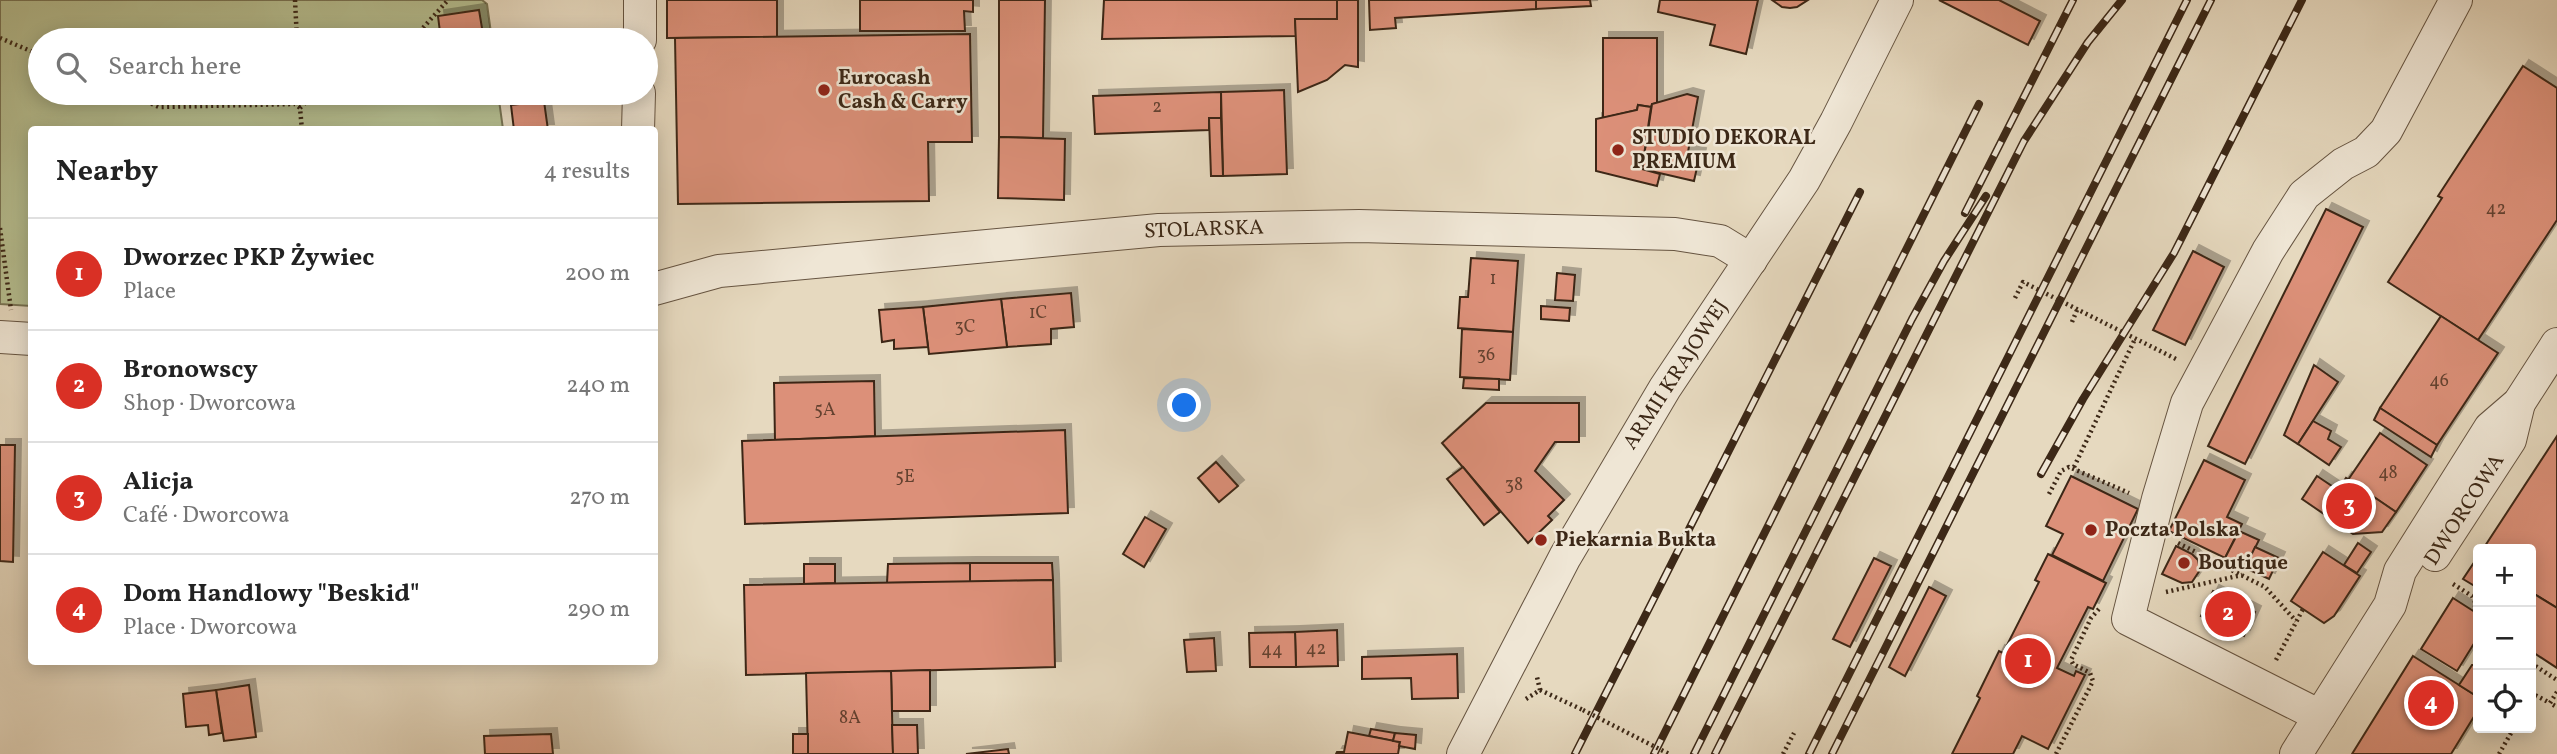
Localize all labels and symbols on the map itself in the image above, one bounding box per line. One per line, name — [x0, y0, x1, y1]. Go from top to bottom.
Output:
place label: Eurocash Cash & Carry — [838, 64, 968, 117]
marker: Eurocash Cash & Carry — [816, 82, 832, 98]
house number: 2 — [1152, 95, 1162, 120]
place label: STUDIO DEKORAL PREMIUM — [1632, 124, 1816, 177]
marker: STUDIO DEKORAL PREMIUM — [1610, 142, 1626, 158]
house number: 42 — [2486, 197, 2506, 222]
street label: STOLARSKA — [1144, 213, 1265, 247]
house number: 1 — [1490, 267, 1496, 292]
street label: ARMII KRAJOWEJ — [1617, 294, 1736, 456]
house number: 1C — [1029, 301, 1047, 326]
house number: 3C — [955, 315, 976, 340]
house number: 36 — [1477, 343, 1495, 368]
house number: 46 — [2429, 369, 2449, 394]
your location — [1167, 388, 1201, 422]
house number: 5A — [814, 398, 836, 423]
street label: DWORCOWA — [2418, 448, 2512, 571]
house number: 48 — [2378, 461, 2398, 486]
house number: 5E — [895, 465, 915, 490]
house number: 38 — [1505, 473, 1523, 498]
pin: 3 — [2326, 480, 2372, 532]
place label: Poczta Polska — [2105, 516, 2240, 545]
marker: Poczta Polska — [2083, 522, 2099, 538]
place label: Piekarnia Bukta — [1555, 526, 1716, 555]
marker: Piekarnia Bukta — [1533, 532, 1549, 548]
place label: Boutique — [2198, 549, 2288, 578]
marker: Boutique — [2176, 555, 2192, 571]
pin: 2 — [2205, 588, 2251, 640]
pin: 1 — [2005, 635, 2051, 687]
house number: 42 — [1306, 637, 1326, 662]
house number: 44 — [1261, 638, 1283, 663]
pin: 4 — [2408, 677, 2454, 729]
house number: 8A — [839, 706, 861, 731]

